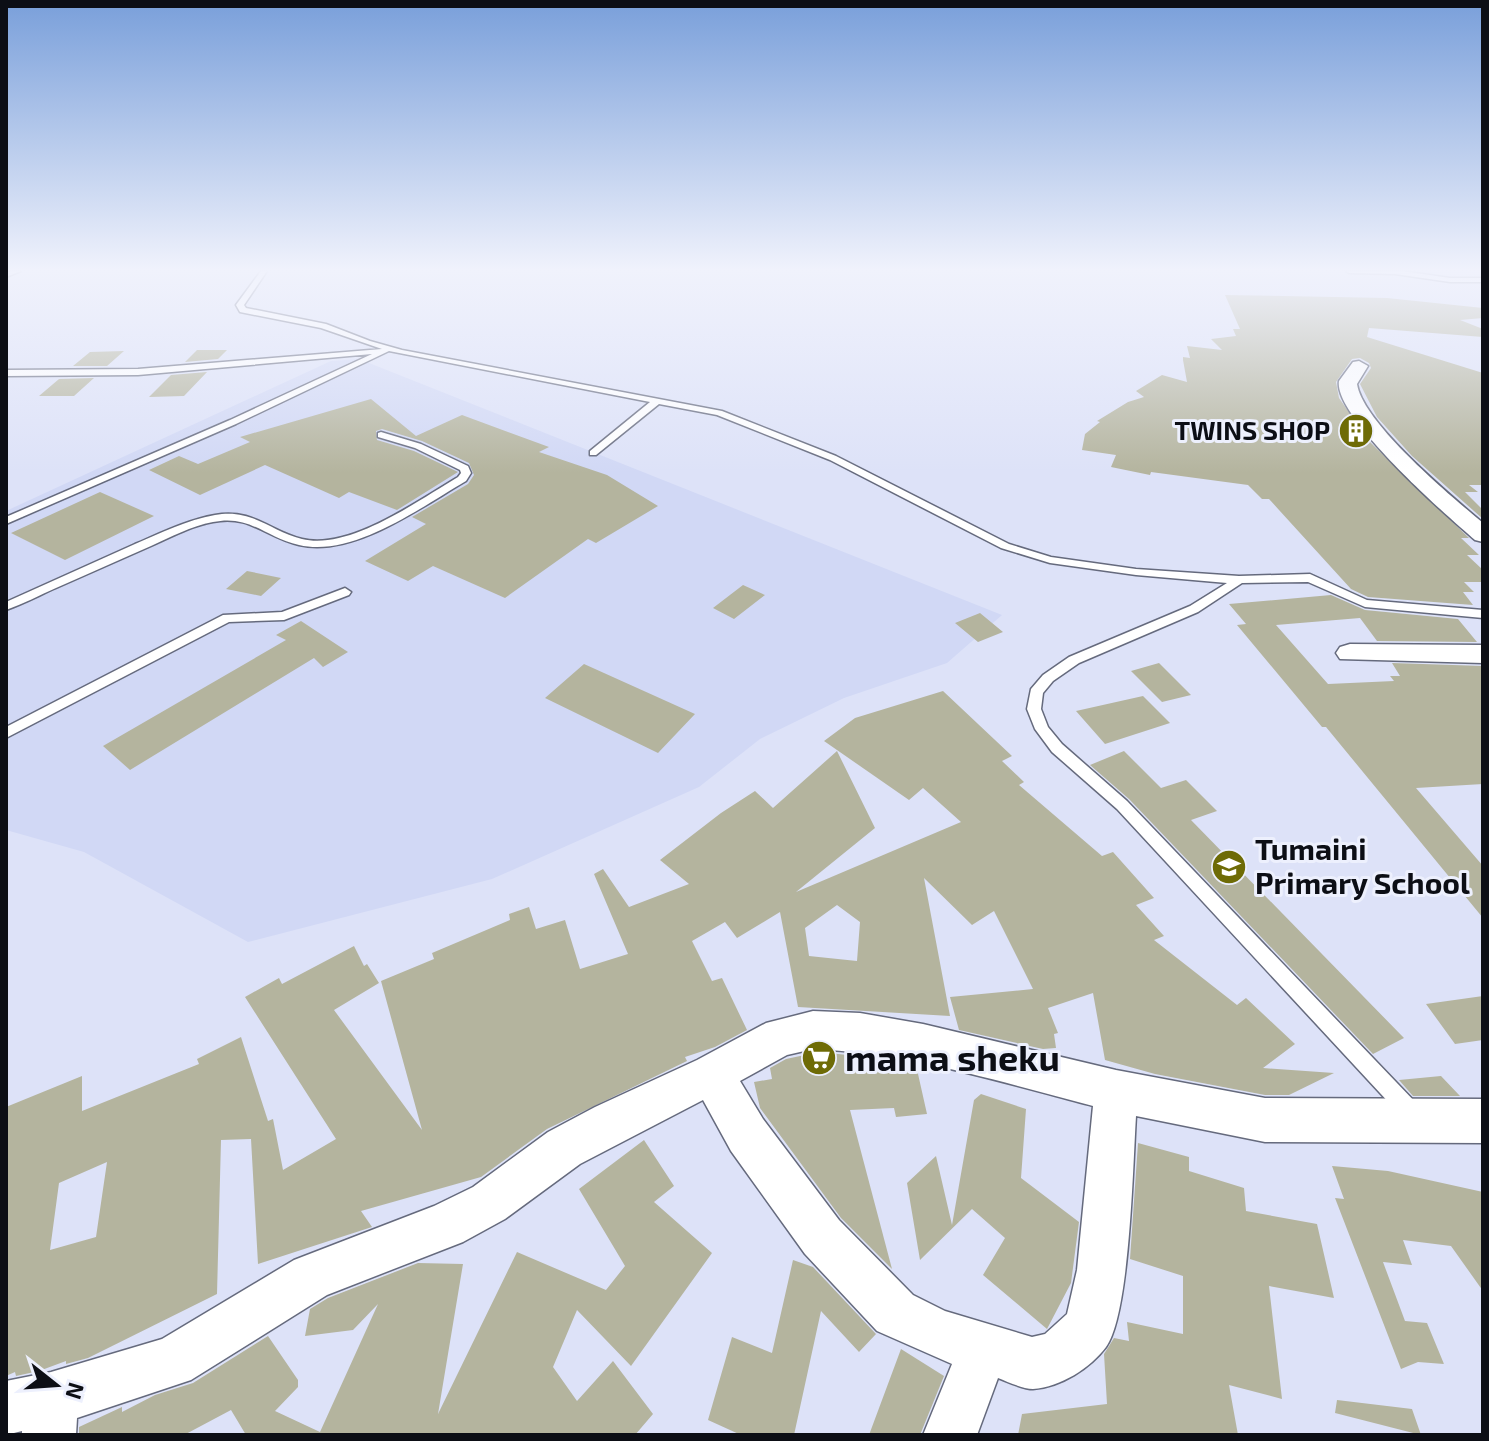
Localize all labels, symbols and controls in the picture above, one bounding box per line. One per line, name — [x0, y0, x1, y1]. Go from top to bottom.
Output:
building icon: TWINS SHOP — [1337, 412, 1375, 450]
place label: TWINS SHOP — [1175, 414, 1330, 445]
place label: Tumaini Primary School — [1255, 830, 1470, 901]
school or university icon: Tumaini Primary School — [1210, 848, 1248, 886]
place label: mama sheku — [845, 1035, 1060, 1078]
supermarket icon: mama sheku — [800, 1039, 838, 1077]
north arrow — [16, 1345, 96, 1425]
text: N — [61, 1380, 91, 1403]

